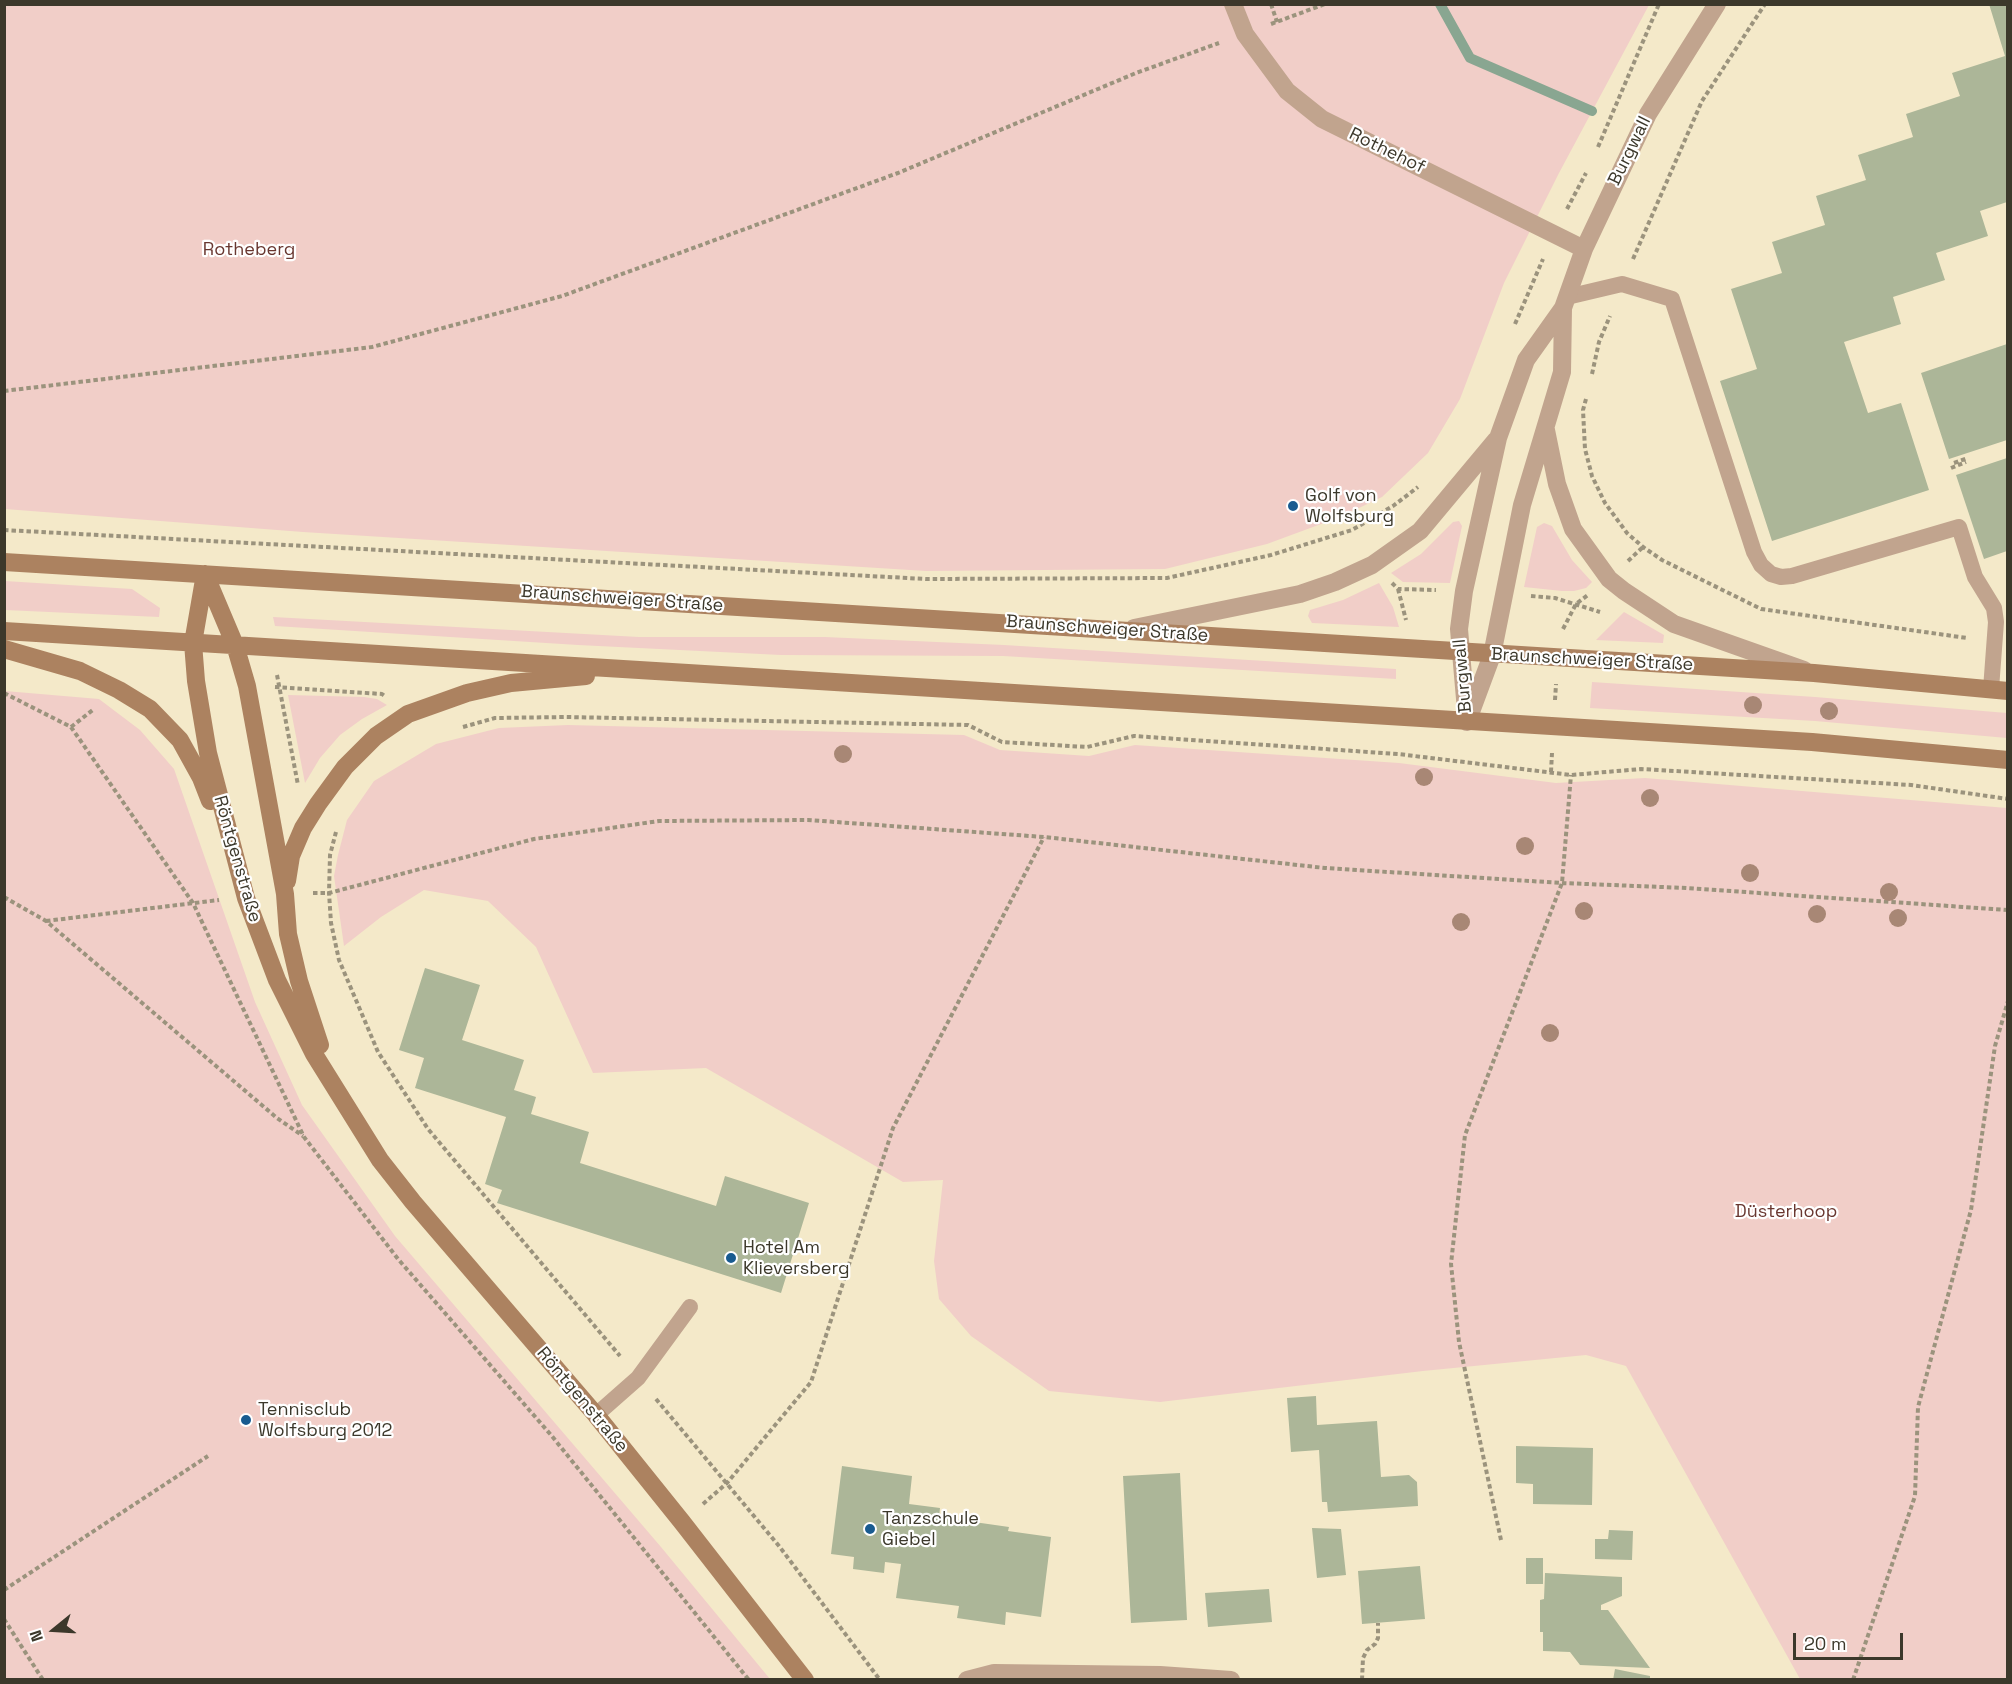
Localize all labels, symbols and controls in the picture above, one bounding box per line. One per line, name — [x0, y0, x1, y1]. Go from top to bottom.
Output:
street label: Burgwall — [1604, 113, 1656, 189]
street label: Rothehof — [1345, 123, 1429, 179]
park label: Rotheberg — [203, 239, 295, 261]
place label: Golf von Wolfsburg — [1305, 485, 1394, 528]
marker: Golf von Wolfsburg — [1286, 499, 1300, 513]
street label: Braunschweiger Straße — [520, 581, 724, 617]
street label: Braunschweiger Straße — [1005, 611, 1209, 647]
street label: Burgwall — [1449, 638, 1477, 714]
street label: Braunschweiger Straße — [1490, 644, 1694, 676]
street label: Röntgenstraße — [209, 793, 265, 925]
park label: Düsterhoop — [1735, 1201, 1837, 1223]
place label: Hotel Am Klieversberg — [743, 1237, 849, 1280]
marker: Hotel Am Klieversberg — [724, 1251, 738, 1265]
street label: Röntgenstraße — [532, 1343, 632, 1457]
place label: Tennisclub Wolfsburg 2012 — [258, 1399, 392, 1442]
marker: Tennisclub Wolfsburg 2012 — [239, 1413, 253, 1427]
place label: Tanzschule Giebel — [882, 1508, 979, 1550]
marker: Tanzschule Giebel — [863, 1522, 877, 1536]
north arrow — [24, 1600, 84, 1660]
scale bar — [1796, 1621, 1906, 1659]
text: N — [25, 1627, 48, 1644]
text: 20 m — [1804, 1632, 1847, 1655]

